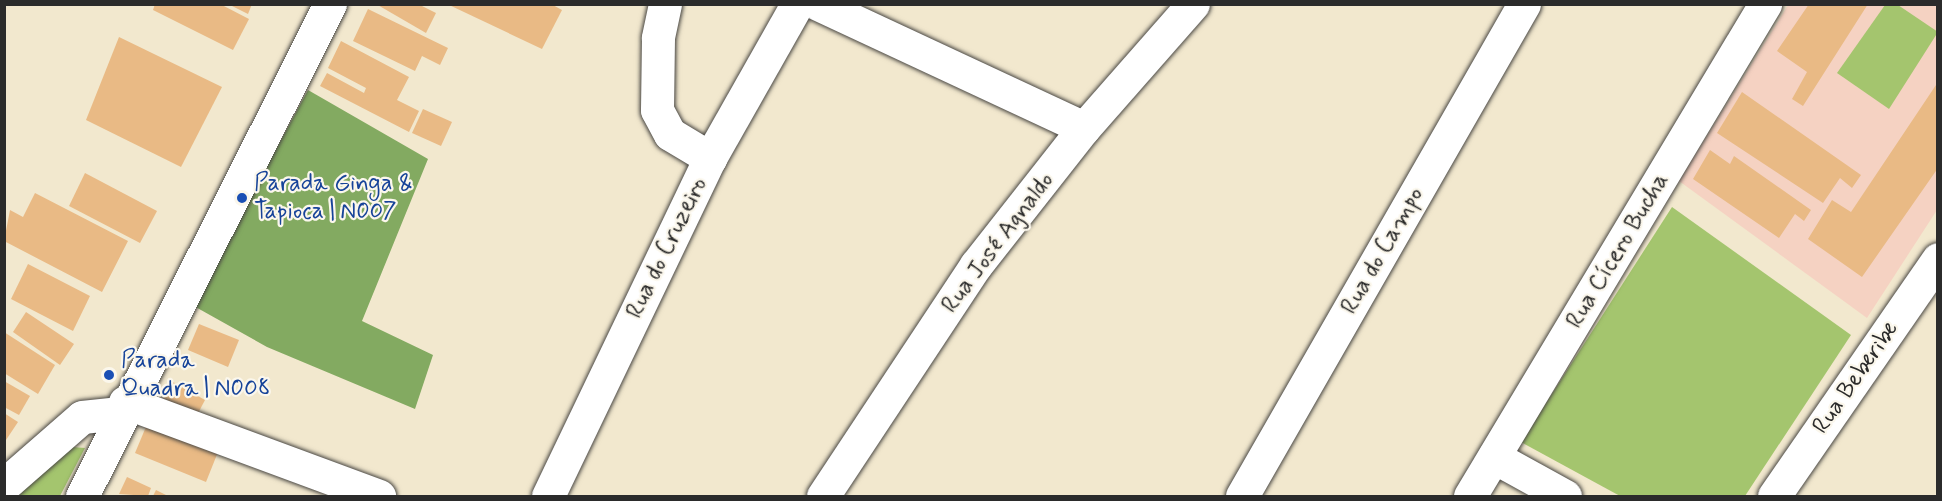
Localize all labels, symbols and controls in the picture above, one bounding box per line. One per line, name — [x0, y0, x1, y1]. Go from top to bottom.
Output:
street label: Rua José Agnaldo — [935, 167, 1061, 319]
street label: Rua Cícero Bucha — [1560, 168, 1676, 334]
place label: Parada Ginga & Tapioca | N007 — [254, 170, 413, 226]
street label: Rua do Cruzeiro — [620, 171, 714, 325]
street label: Rua do Campo — [1335, 182, 1431, 320]
marker: Parada Ginga & Tapioca | N007 — [235, 191, 249, 205]
street label: Rua Beberibe — [1807, 316, 1905, 440]
place label: Parada Quadra | N008 — [121, 347, 271, 403]
marker: Parada Quadra | N008 — [102, 368, 116, 382]

